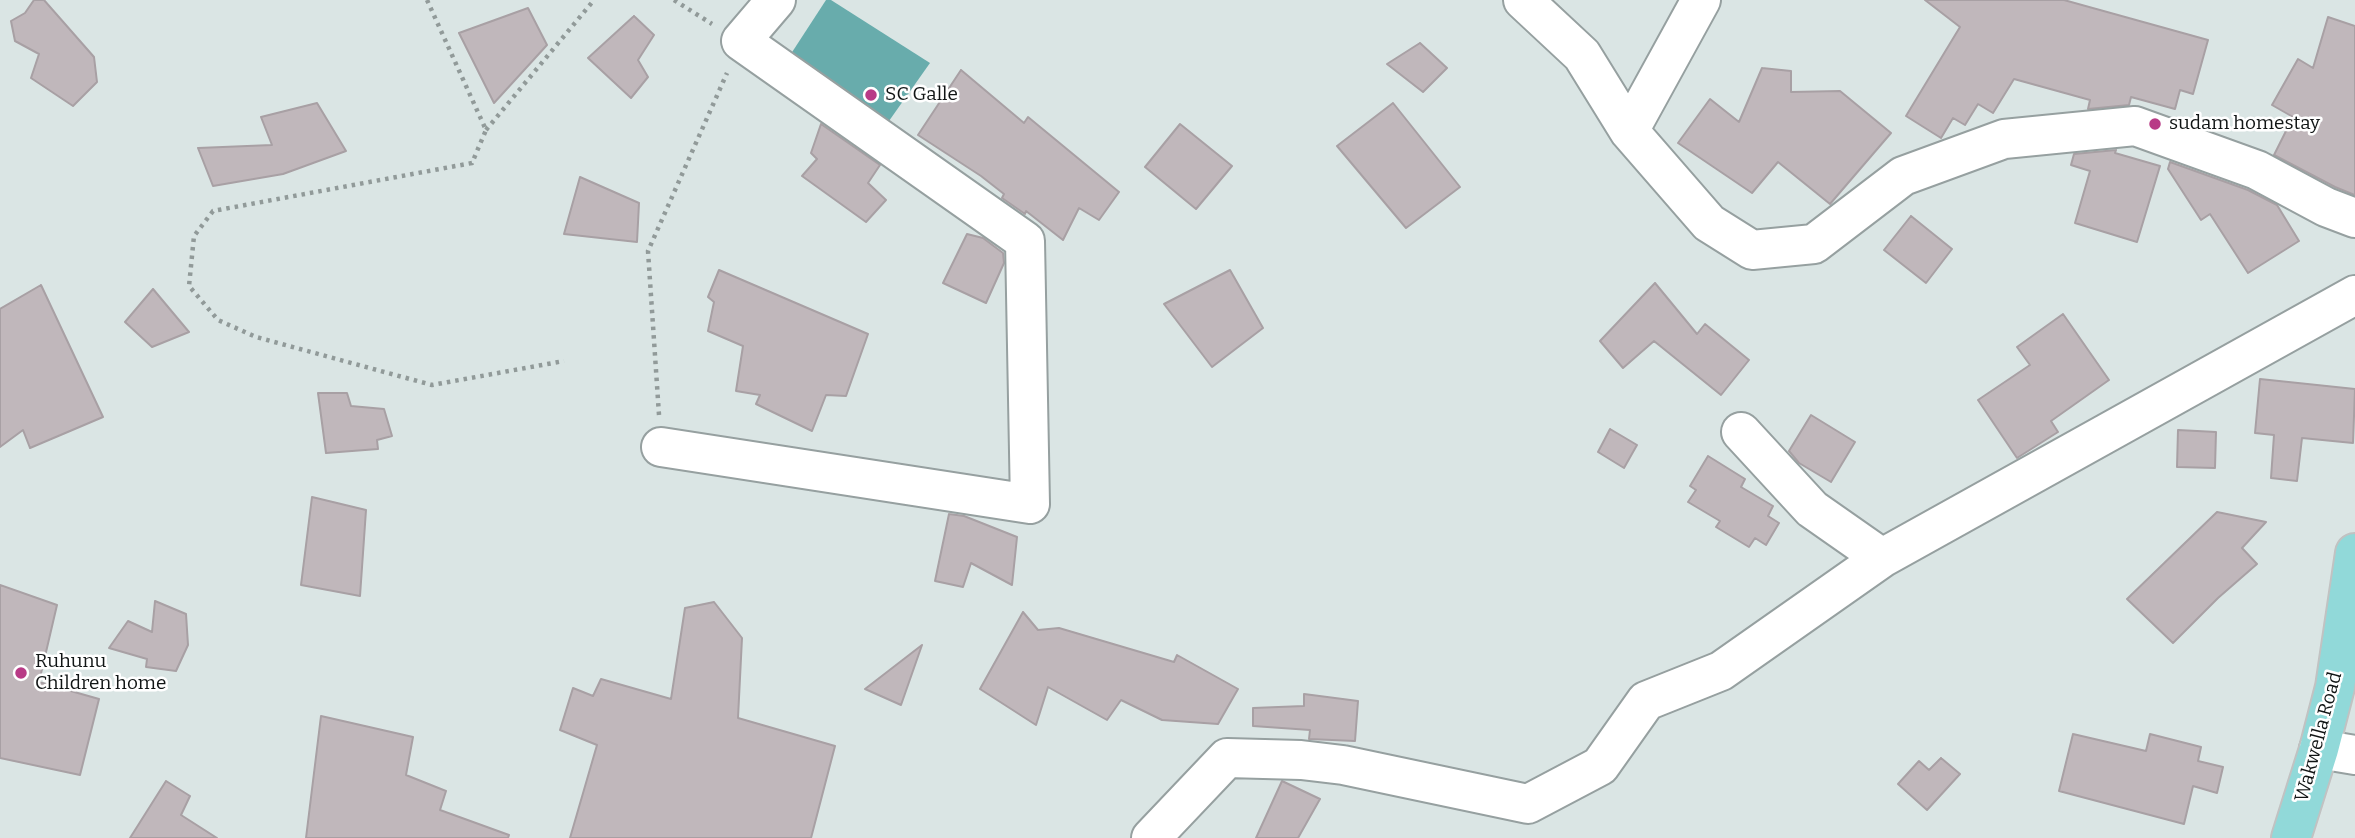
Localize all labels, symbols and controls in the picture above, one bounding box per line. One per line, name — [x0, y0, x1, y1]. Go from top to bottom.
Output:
place label: SC Galle — [885, 84, 958, 106]
marker: SC Galle — [863, 87, 879, 103]
place label: sudam homestay — [2169, 113, 2320, 135]
marker: sudam homestay — [2147, 116, 2163, 132]
place label: Ruhunu Children home — [35, 651, 166, 695]
marker: Ruhunu Children home — [13, 665, 29, 681]
street label: Wakwella Road — [2291, 670, 2347, 804]

